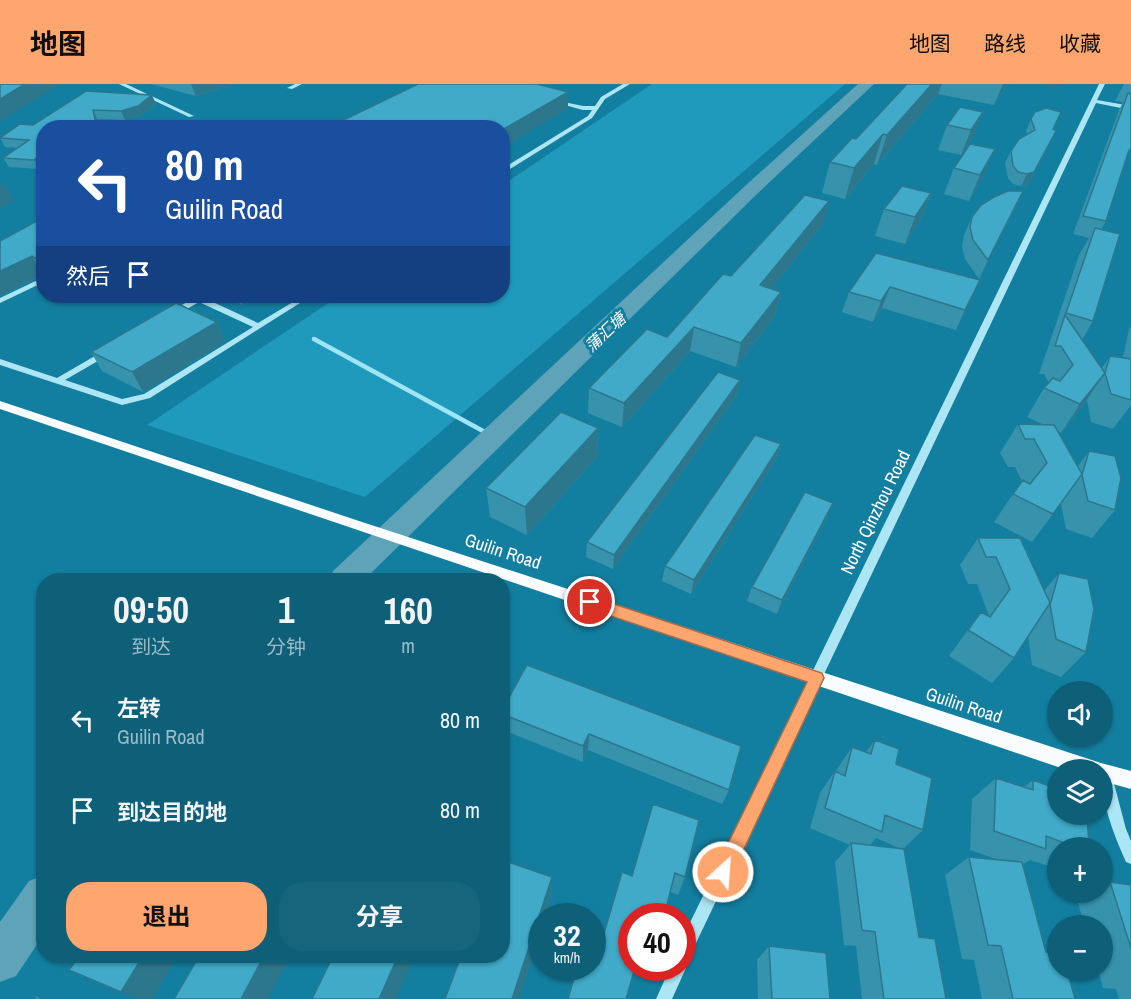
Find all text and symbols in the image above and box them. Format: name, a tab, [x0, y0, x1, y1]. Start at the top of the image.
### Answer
text: 地图	[30, 25, 86, 63]
text: 地图	[909, 29, 951, 58]
text: 路线	[984, 29, 1026, 58]
text: 收藏	[1059, 29, 1101, 58]
text: 80 m	[165, 137, 244, 193]
icon: left	[66, 144, 144, 222]
text: Guilin Road	[165, 191, 283, 227]
icon: arrive	[122, 258, 155, 291]
text: 然后	[66, 261, 110, 291]
water label: 蒲汇塘	[580, 306, 632, 356]
street label: North Qinzhou Road	[834, 446, 916, 578]
street label: Guilin Road	[462, 527, 544, 575]
pin	[564, 576, 615, 627]
icon: arrive	[573, 585, 606, 618]
text: 09:50	[113, 586, 189, 634]
text: 1	[278, 586, 294, 634]
text: 160	[383, 587, 433, 635]
text: m	[401, 632, 415, 659]
text: 到达	[131, 633, 171, 660]
text: 分钟	[266, 633, 306, 660]
street label: Guilin Road	[923, 681, 1005, 729]
map controls	[1047, 681, 1113, 981]
button: sound	[1047, 681, 1113, 747]
text: 左转	[117, 693, 161, 723]
icon: left	[66, 704, 99, 737]
text: 80 m	[440, 705, 480, 735]
text: Guilin Road	[117, 723, 205, 750]
button: layers	[1047, 759, 1113, 825]
icon: arrive	[66, 794, 99, 827]
text: 80 m	[440, 795, 480, 825]
text: 到达目的地	[117, 797, 227, 827]
button: +	[1047, 837, 1113, 903]
position arrow	[691, 840, 755, 904]
button: 退出	[66, 882, 267, 951]
button: 分享	[279, 882, 480, 951]
speed limit sign: 40	[618, 903, 696, 981]
text: 32	[553, 915, 581, 955]
button: −	[1047, 915, 1113, 981]
text: km/h	[554, 947, 580, 968]

